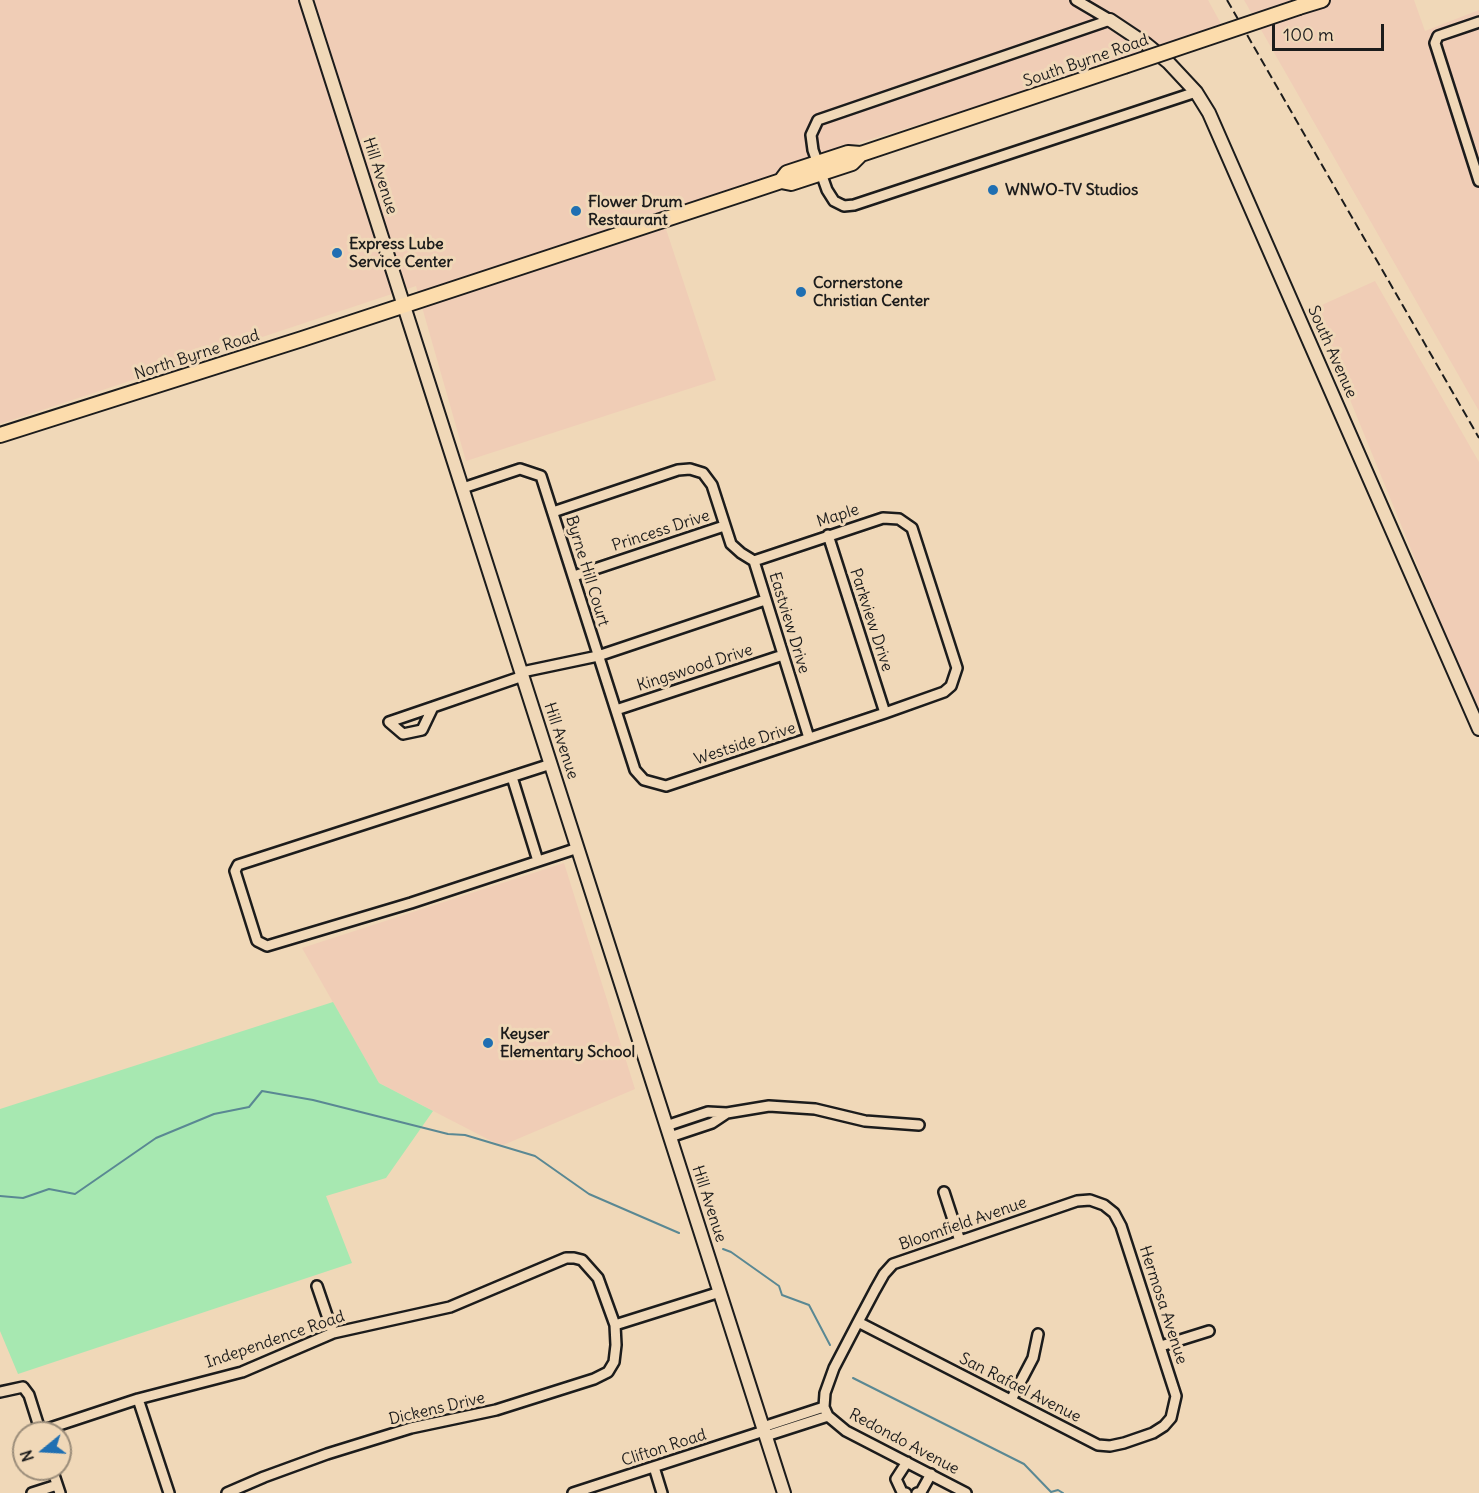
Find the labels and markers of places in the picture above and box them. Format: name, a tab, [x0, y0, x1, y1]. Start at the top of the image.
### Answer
place label: WNWO-TV Studios	[1005, 180, 1138, 200]
marker: WNWO-TV Studios	[986, 183, 1000, 197]
place label: Flower Drum Restaurant	[588, 192, 682, 230]
marker: Flower Drum Restaurant	[569, 204, 583, 218]
place label: Express Lube Service Center	[349, 234, 453, 272]
marker: Express Lube Service Center	[330, 246, 344, 260]
place label: Cornerstone Christian Center	[813, 273, 930, 311]
marker: Cornerstone Christian Center	[794, 285, 808, 299]
place label: Keyser Elementary School	[500, 1024, 635, 1062]
marker: Keyser Elementary School	[481, 1036, 495, 1050]

